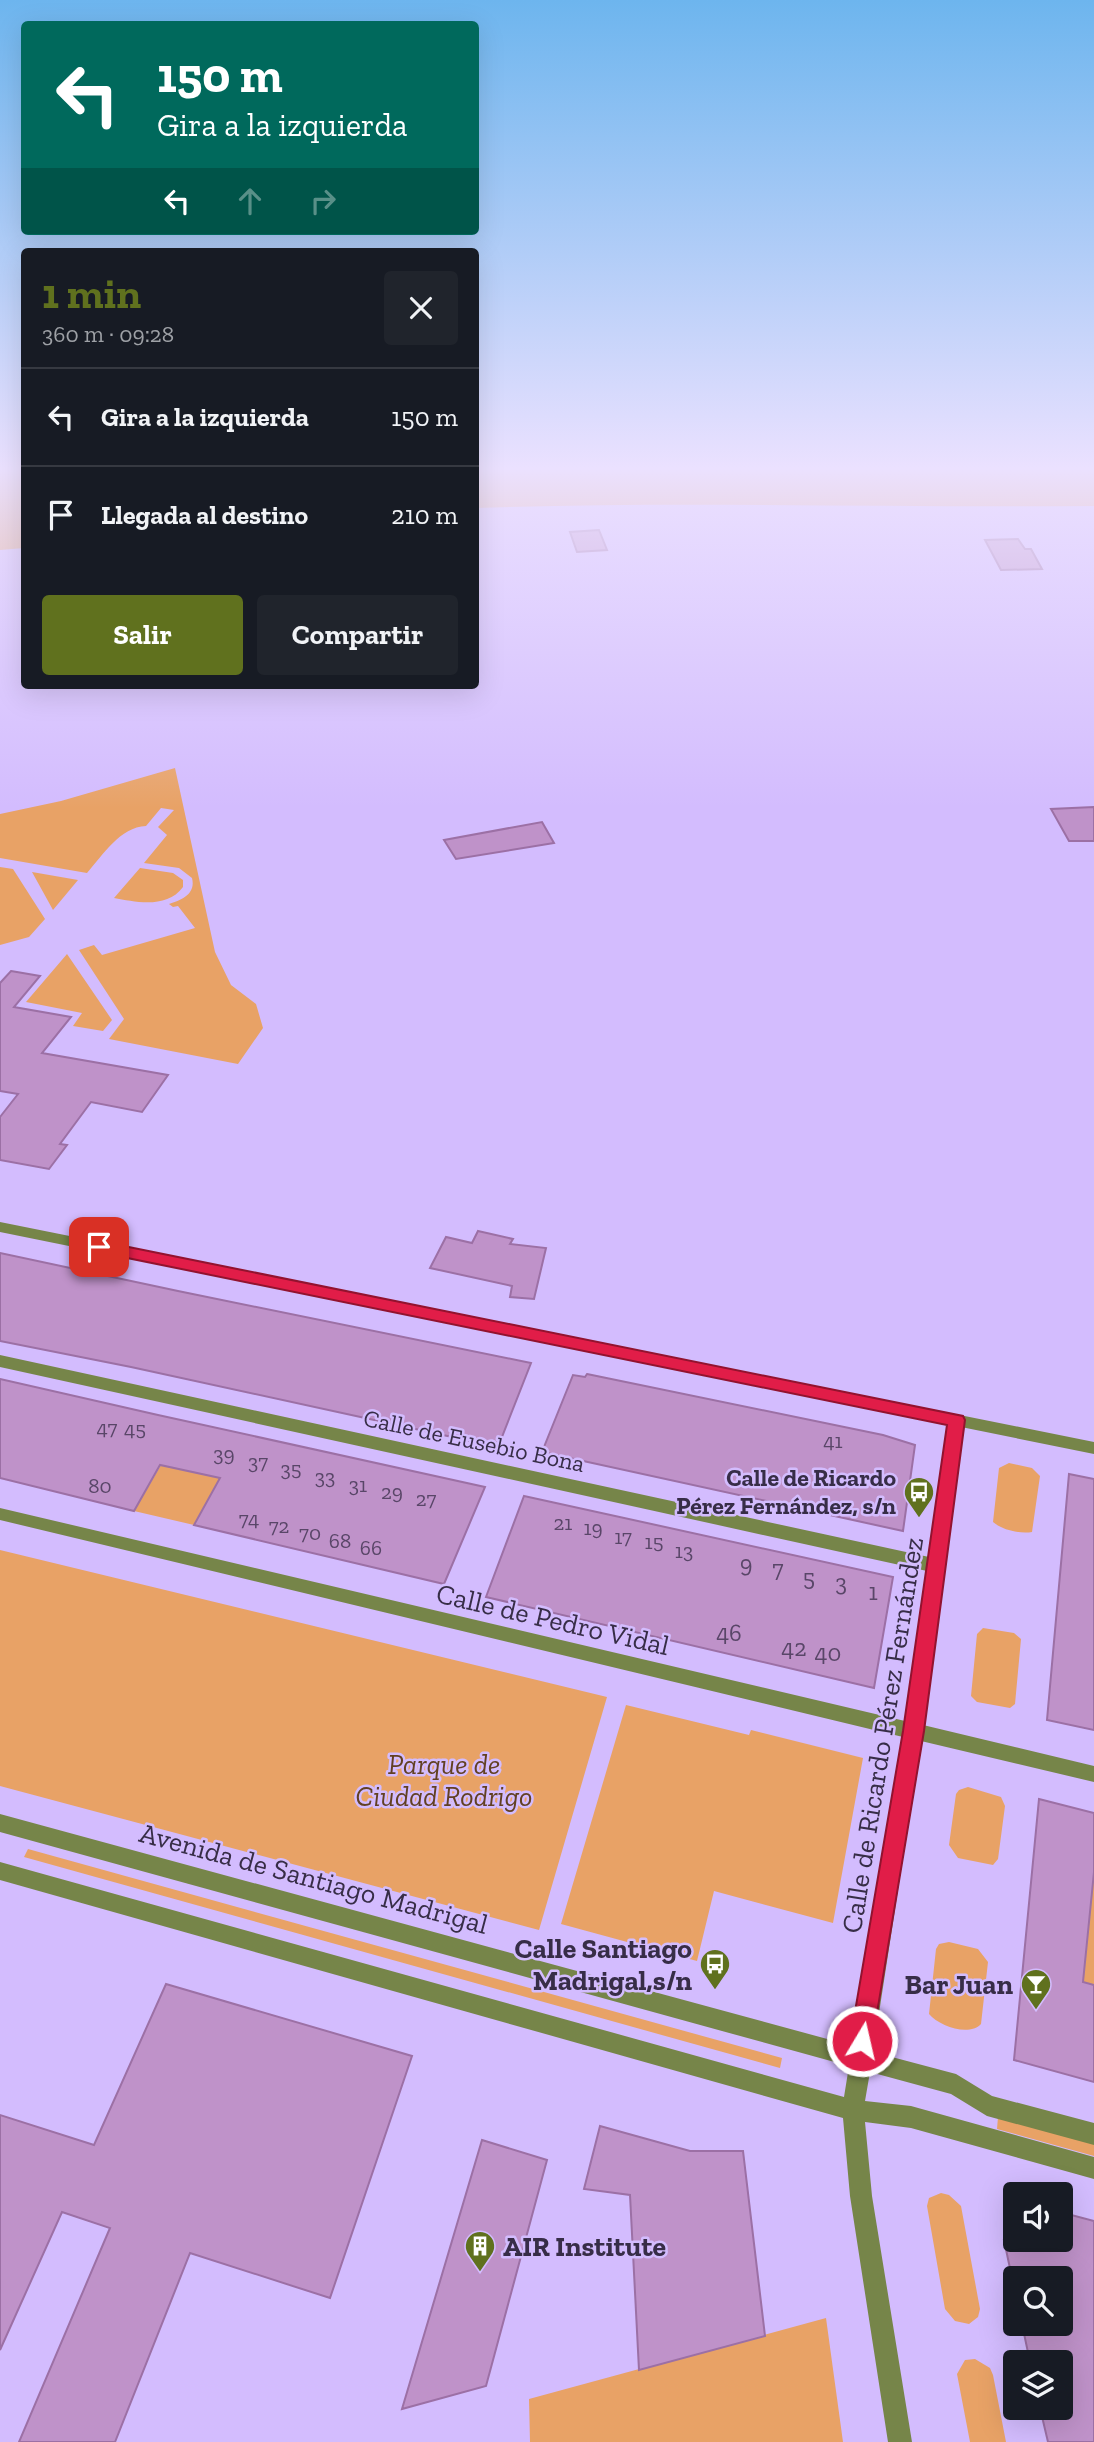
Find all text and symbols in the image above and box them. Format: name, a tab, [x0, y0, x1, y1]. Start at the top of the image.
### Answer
text: 150 m	[157, 46, 283, 105]
icon: left	[42, 49, 133, 140]
text: Gira a la izquierda	[157, 106, 408, 144]
icon: left	[158, 182, 196, 220]
icon: ahead	[231, 182, 269, 220]
icon: right	[304, 182, 342, 220]
text: 1 min	[42, 268, 141, 319]
button: close	[384, 271, 458, 345]
text: 360 m · 09:28	[42, 320, 174, 348]
icon: left	[42, 398, 80, 436]
text: Gira a la izquierda	[101, 401, 309, 433]
text: 150 m	[391, 401, 458, 433]
icon: arrive	[42, 496, 80, 534]
text: Llegada al destino	[101, 499, 308, 531]
text: 210 m	[391, 499, 458, 531]
button: Salir	[42, 595, 243, 675]
button: Compartir	[257, 595, 458, 675]
pin	[69, 1217, 129, 1277]
icon: arrive	[80, 1228, 118, 1266]
street label: Calle de Eusebio Bona	[361, 1403, 588, 1478]
house number: 47	[97, 1415, 118, 1440]
house number: 45	[124, 1416, 146, 1441]
house number: 41	[823, 1428, 843, 1453]
house number: 39	[213, 1441, 235, 1466]
house number: 37	[248, 1449, 268, 1474]
house number: 35	[280, 1456, 302, 1481]
place label: Calle de Ricardo Pérez Fernández, s/n	[676, 1463, 896, 1520]
house number: 33	[315, 1464, 335, 1489]
house number: 31	[349, 1472, 367, 1497]
house number: 80	[88, 1473, 112, 1498]
bus stop icon: Calle de Ricardo Pérez Fernández, s/n	[902, 1475, 936, 1519]
house number: 29	[381, 1479, 403, 1504]
house number: 27	[416, 1486, 436, 1511]
house number: 74	[239, 1506, 259, 1531]
house number: 21	[554, 1510, 572, 1535]
house number: 72	[269, 1513, 289, 1538]
house number: 19	[583, 1515, 603, 1540]
house number: 70	[299, 1520, 321, 1545]
house number: 17	[614, 1524, 632, 1549]
house number: 68	[329, 1528, 351, 1553]
house number: 15	[645, 1529, 663, 1554]
house number: 66	[360, 1535, 382, 1560]
street label: Calle de Ricardo Pérez Fernández	[835, 1535, 930, 1935]
house number: 13	[675, 1538, 693, 1563]
house number: 9	[740, 1549, 752, 1578]
house number: 7	[772, 1554, 784, 1583]
house number: 5	[803, 1563, 815, 1592]
house number: 3	[835, 1568, 847, 1597]
street label: Calle de Pedro Vidal	[433, 1577, 673, 1662]
house number: 1	[868, 1577, 878, 1606]
house number: 46	[716, 1618, 742, 1647]
house number: 42	[781, 1633, 807, 1662]
house number: 40	[815, 1638, 841, 1667]
park label: Parque de Ciudad Rodrigo	[356, 1748, 532, 1813]
street label: Avenida de Santiago Madrigal	[136, 1816, 492, 1941]
place label: Calle Santiago Madrigal,s/n	[514, 1932, 692, 1997]
bus stop icon: Calle Santiago Madrigal,s/n	[698, 1947, 732, 1991]
bar icon: Bar Juan	[1019, 1967, 1053, 2011]
place label: Bar Juan	[905, 1968, 1013, 2001]
position arrow	[825, 2004, 899, 2078]
map controls	[1003, 2182, 1073, 2420]
button: sound	[1003, 2182, 1073, 2252]
building icon: AIR Institute	[463, 2229, 497, 2273]
place label: AIR Institute	[503, 2230, 666, 2263]
button: search	[1003, 2266, 1073, 2336]
button: layers	[1003, 2350, 1073, 2420]

